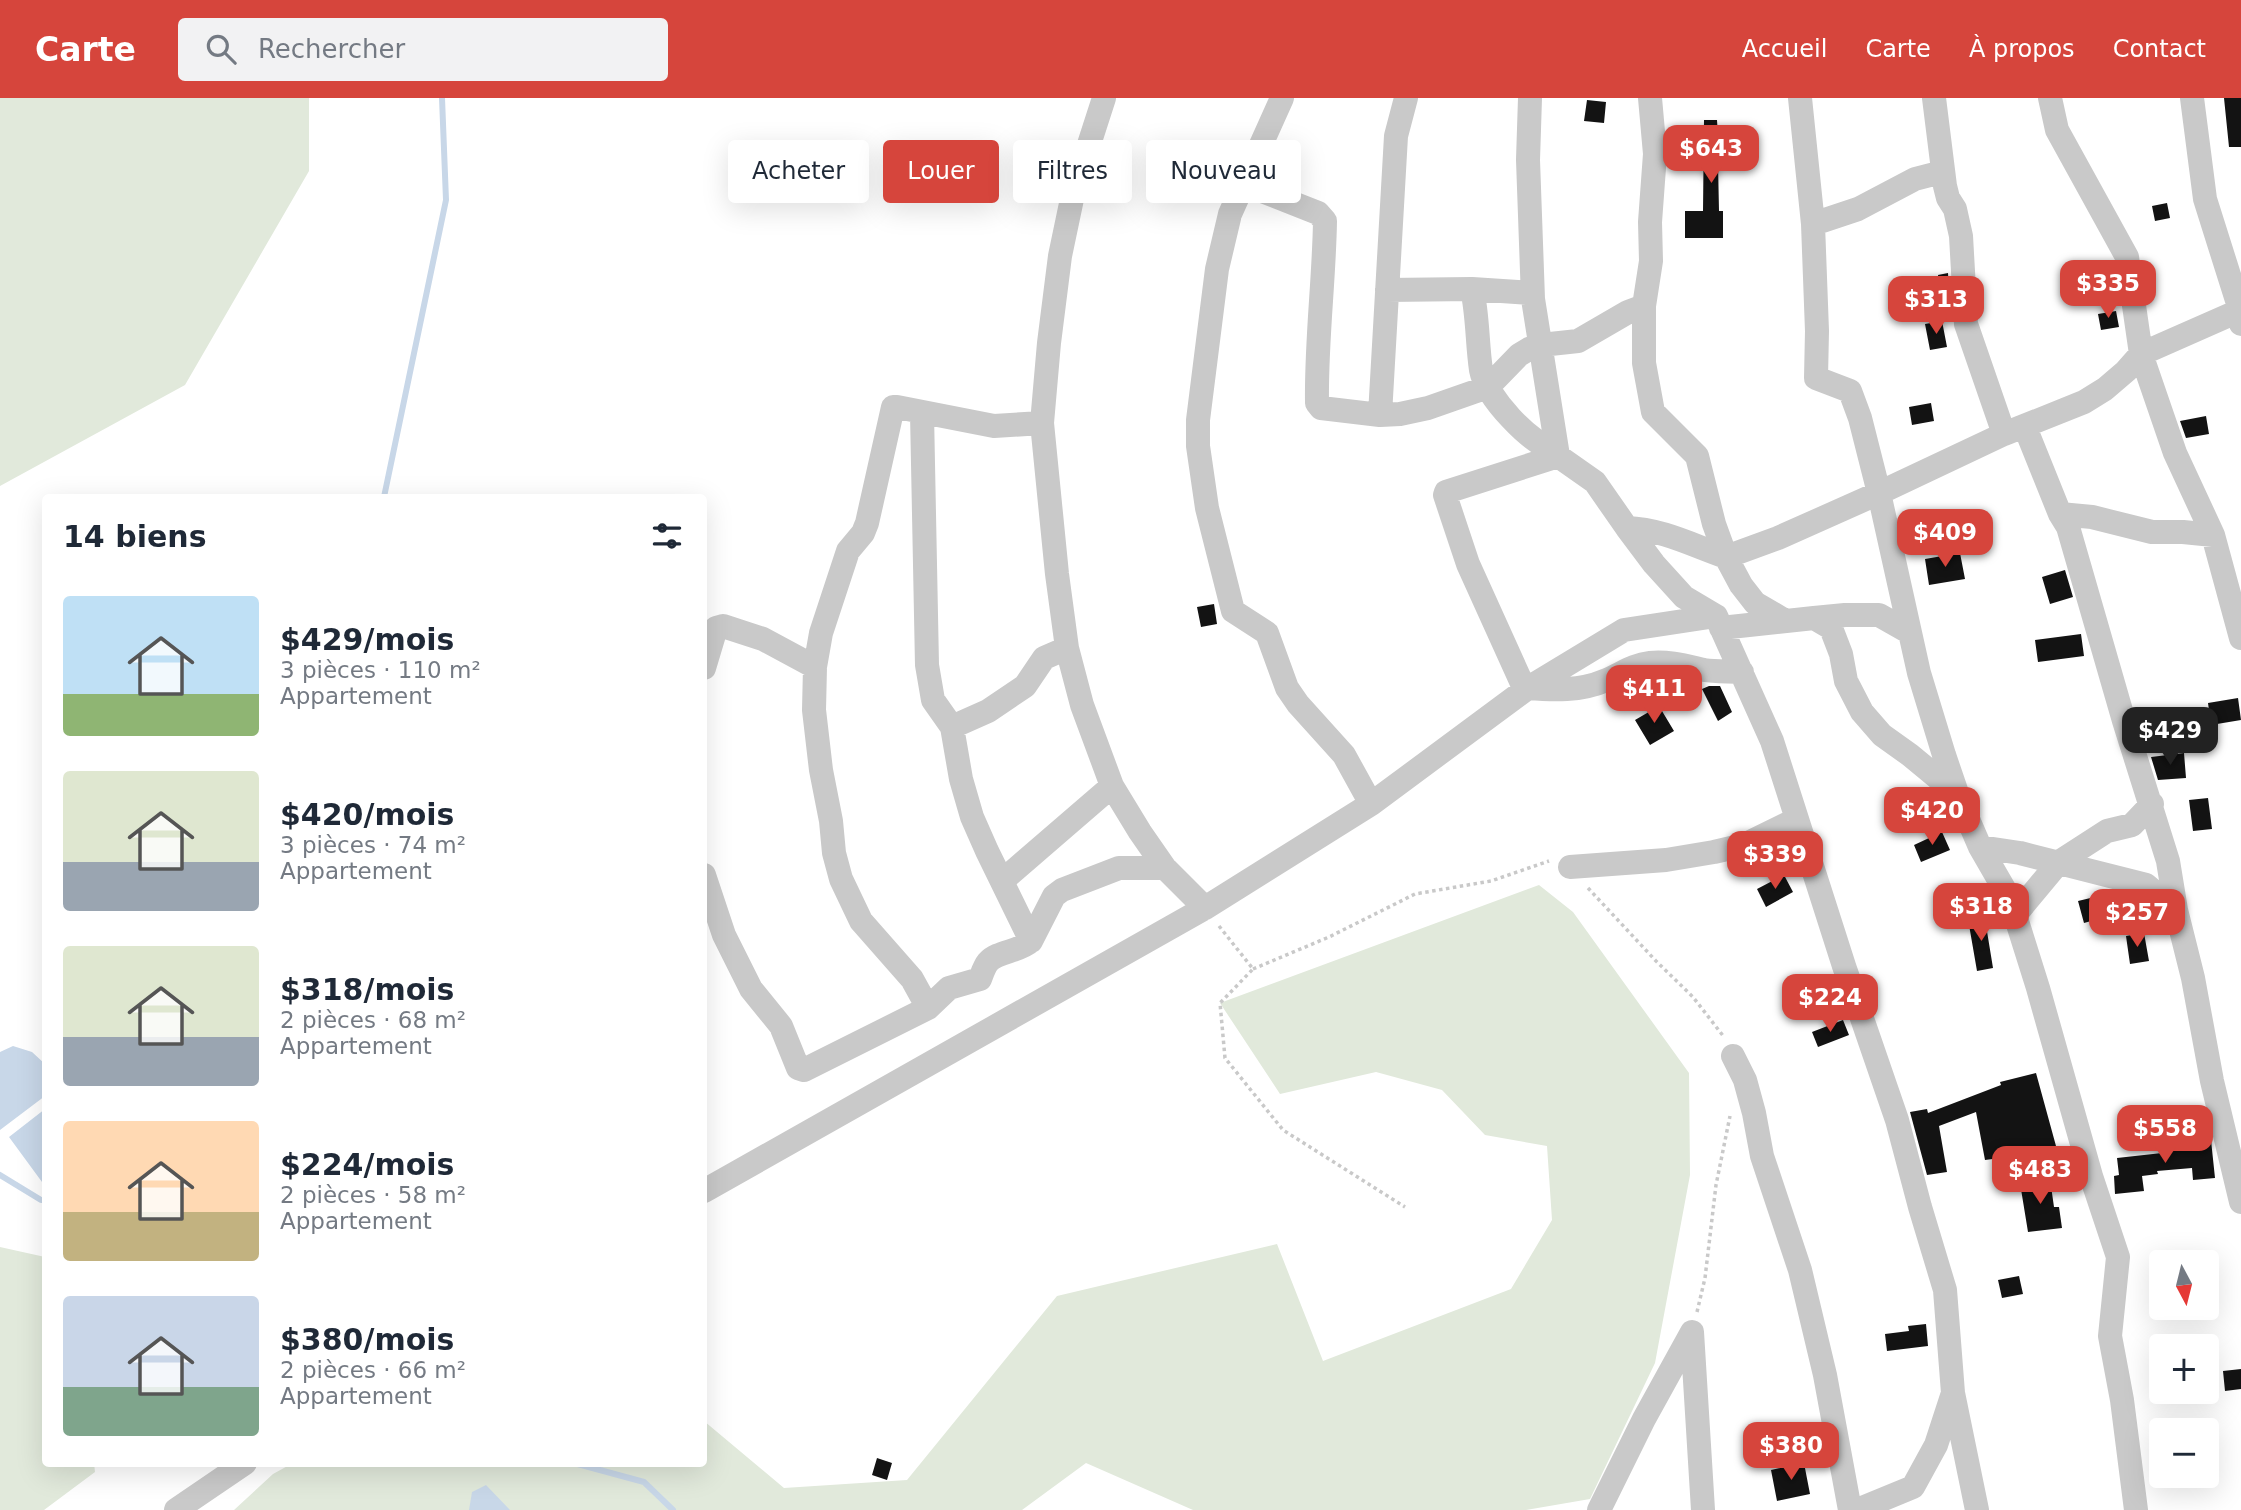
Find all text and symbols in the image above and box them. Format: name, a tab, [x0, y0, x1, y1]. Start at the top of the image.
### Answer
search box	[178, 18, 668, 81]
text: Carte	[35, 30, 136, 69]
icon: search	[202, 30, 240, 68]
text: Rechercher	[258, 34, 405, 64]
text: Accueil	[1742, 35, 1827, 63]
text: Carte	[1865, 35, 1931, 63]
text: À propos	[1969, 35, 2075, 63]
text: Contact	[2113, 35, 2206, 63]
pin: $643	[1670, 126, 1752, 185]
text: $643	[1679, 135, 1743, 161]
chip: Acheter	[728, 140, 869, 203]
chip: Louer	[883, 140, 999, 203]
chip: Filtres	[1013, 140, 1132, 203]
chip: Nouveau	[1146, 140, 1301, 203]
pin: $335	[2067, 260, 2149, 320]
text: $335	[2076, 270, 2140, 296]
pin: $313	[1895, 276, 1977, 336]
text: $313	[1904, 286, 1968, 312]
pin: $409	[1904, 510, 1986, 569]
icon: filters	[648, 517, 686, 555]
text: 14 biens	[63, 519, 207, 554]
text: $409	[1913, 519, 1977, 545]
text: $429/mois	[280, 622, 454, 657]
icon: home	[119, 624, 203, 708]
text: 3 pièces · 110 m²	[280, 657, 481, 683]
pin: $411	[1613, 666, 1695, 725]
text: $411	[1622, 675, 1686, 701]
text: Appartement	[280, 683, 432, 709]
pin: $429	[2129, 708, 2211, 767]
text: $429	[2138, 717, 2202, 743]
pin: $420	[1891, 788, 1973, 847]
text: $420/mois	[280, 797, 454, 832]
text: $420	[1900, 797, 1964, 823]
icon: home	[119, 799, 203, 883]
text: 3 pièces · 74 m²	[280, 832, 466, 858]
pin: $339	[1734, 832, 1816, 891]
text: $339	[1743, 841, 1807, 867]
text: Appartement	[280, 858, 432, 884]
pin: $318	[1940, 884, 2022, 943]
pin: $257	[2096, 890, 2178, 949]
text: $318	[1949, 893, 2013, 919]
text: $257	[2105, 899, 2169, 925]
text: $318/mois	[280, 972, 454, 1007]
icon: home	[119, 974, 203, 1058]
pin: $224	[1789, 974, 1871, 1034]
text: $224	[1798, 984, 1862, 1010]
text: 2 pièces · 68 m²	[280, 1007, 466, 1033]
text: Appartement	[280, 1033, 432, 1059]
pin: $558	[2124, 1105, 2206, 1165]
text: $558	[2133, 1115, 2197, 1141]
pin: $483	[1999, 1146, 2081, 1206]
text: $224/mois	[280, 1147, 454, 1182]
icon: home	[119, 1149, 203, 1233]
text: $483	[2008, 1156, 2072, 1182]
text: 2 pièces · 58 m²	[280, 1182, 466, 1208]
text: Appartement	[280, 1208, 432, 1234]
north arrow	[2149, 1250, 2219, 1320]
map controls	[2149, 1250, 2219, 1488]
text: $380/mois	[280, 1322, 454, 1357]
icon: home	[119, 1324, 203, 1408]
button: +	[2149, 1334, 2219, 1404]
text: 2 pièces · 66 m²	[280, 1357, 466, 1383]
text: Appartement	[280, 1383, 432, 1409]
button: −	[2149, 1418, 2219, 1488]
pin: $380	[1750, 1422, 1832, 1482]
text: $380	[1759, 1432, 1823, 1458]

